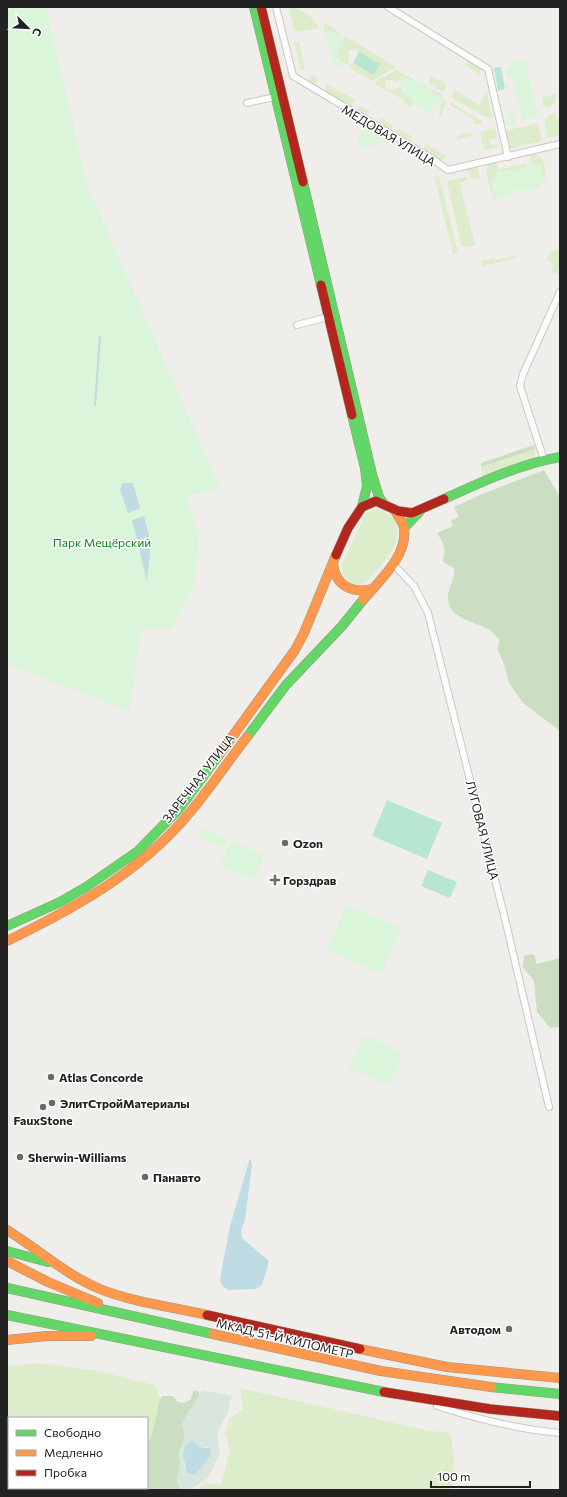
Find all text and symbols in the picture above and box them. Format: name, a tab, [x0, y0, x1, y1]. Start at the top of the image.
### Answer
north arrow	[8, 8, 48, 48]
text: С	[30, 26, 45, 39]
street label: МЕДОВАЯ УЛИЦА	[340, 102, 438, 168]
park label: Парк Мещёрский	[53, 535, 151, 549]
street label: ЗАРЕЧНАЯ УЛИЦА	[159, 731, 237, 825]
street label: ЛУГОВАЯ УЛИЦА	[464, 779, 502, 881]
place label: Ozon	[293, 836, 323, 850]
marker: Ozon	[280, 838, 290, 848]
place label: Горздрав	[283, 873, 337, 887]
marker: Горздрав	[270, 875, 280, 885]
place label: Atlas Concorde	[59, 1070, 143, 1084]
marker: Atlas Concorde	[46, 1072, 56, 1082]
place label: ЭлитСтройМатериалы	[60, 1096, 190, 1110]
marker: ЭлитСтройМатериалы	[47, 1098, 57, 1108]
marker: FauxStone	[38, 1102, 48, 1112]
place label: FauxStone	[13, 1113, 73, 1127]
place label: Sherwin-Williams	[28, 1150, 127, 1164]
marker: Sherwin-Williams	[15, 1152, 25, 1162]
place label: Панавто	[153, 1170, 201, 1184]
marker: Панавто	[140, 1172, 150, 1182]
street label: МКАД, 51-Й КИЛОМЕТР	[215, 1315, 355, 1361]
place label: Автодом	[450, 1322, 501, 1336]
marker: Автодом	[504, 1324, 514, 1334]
legend	[8, 1417, 148, 1489]
text: Свободно	[44, 1425, 101, 1439]
text: Медленно	[44, 1445, 103, 1459]
scale bar	[431, 1463, 530, 1489]
text: Пробка	[44, 1465, 87, 1479]
text: 100 m	[437, 1469, 471, 1483]

